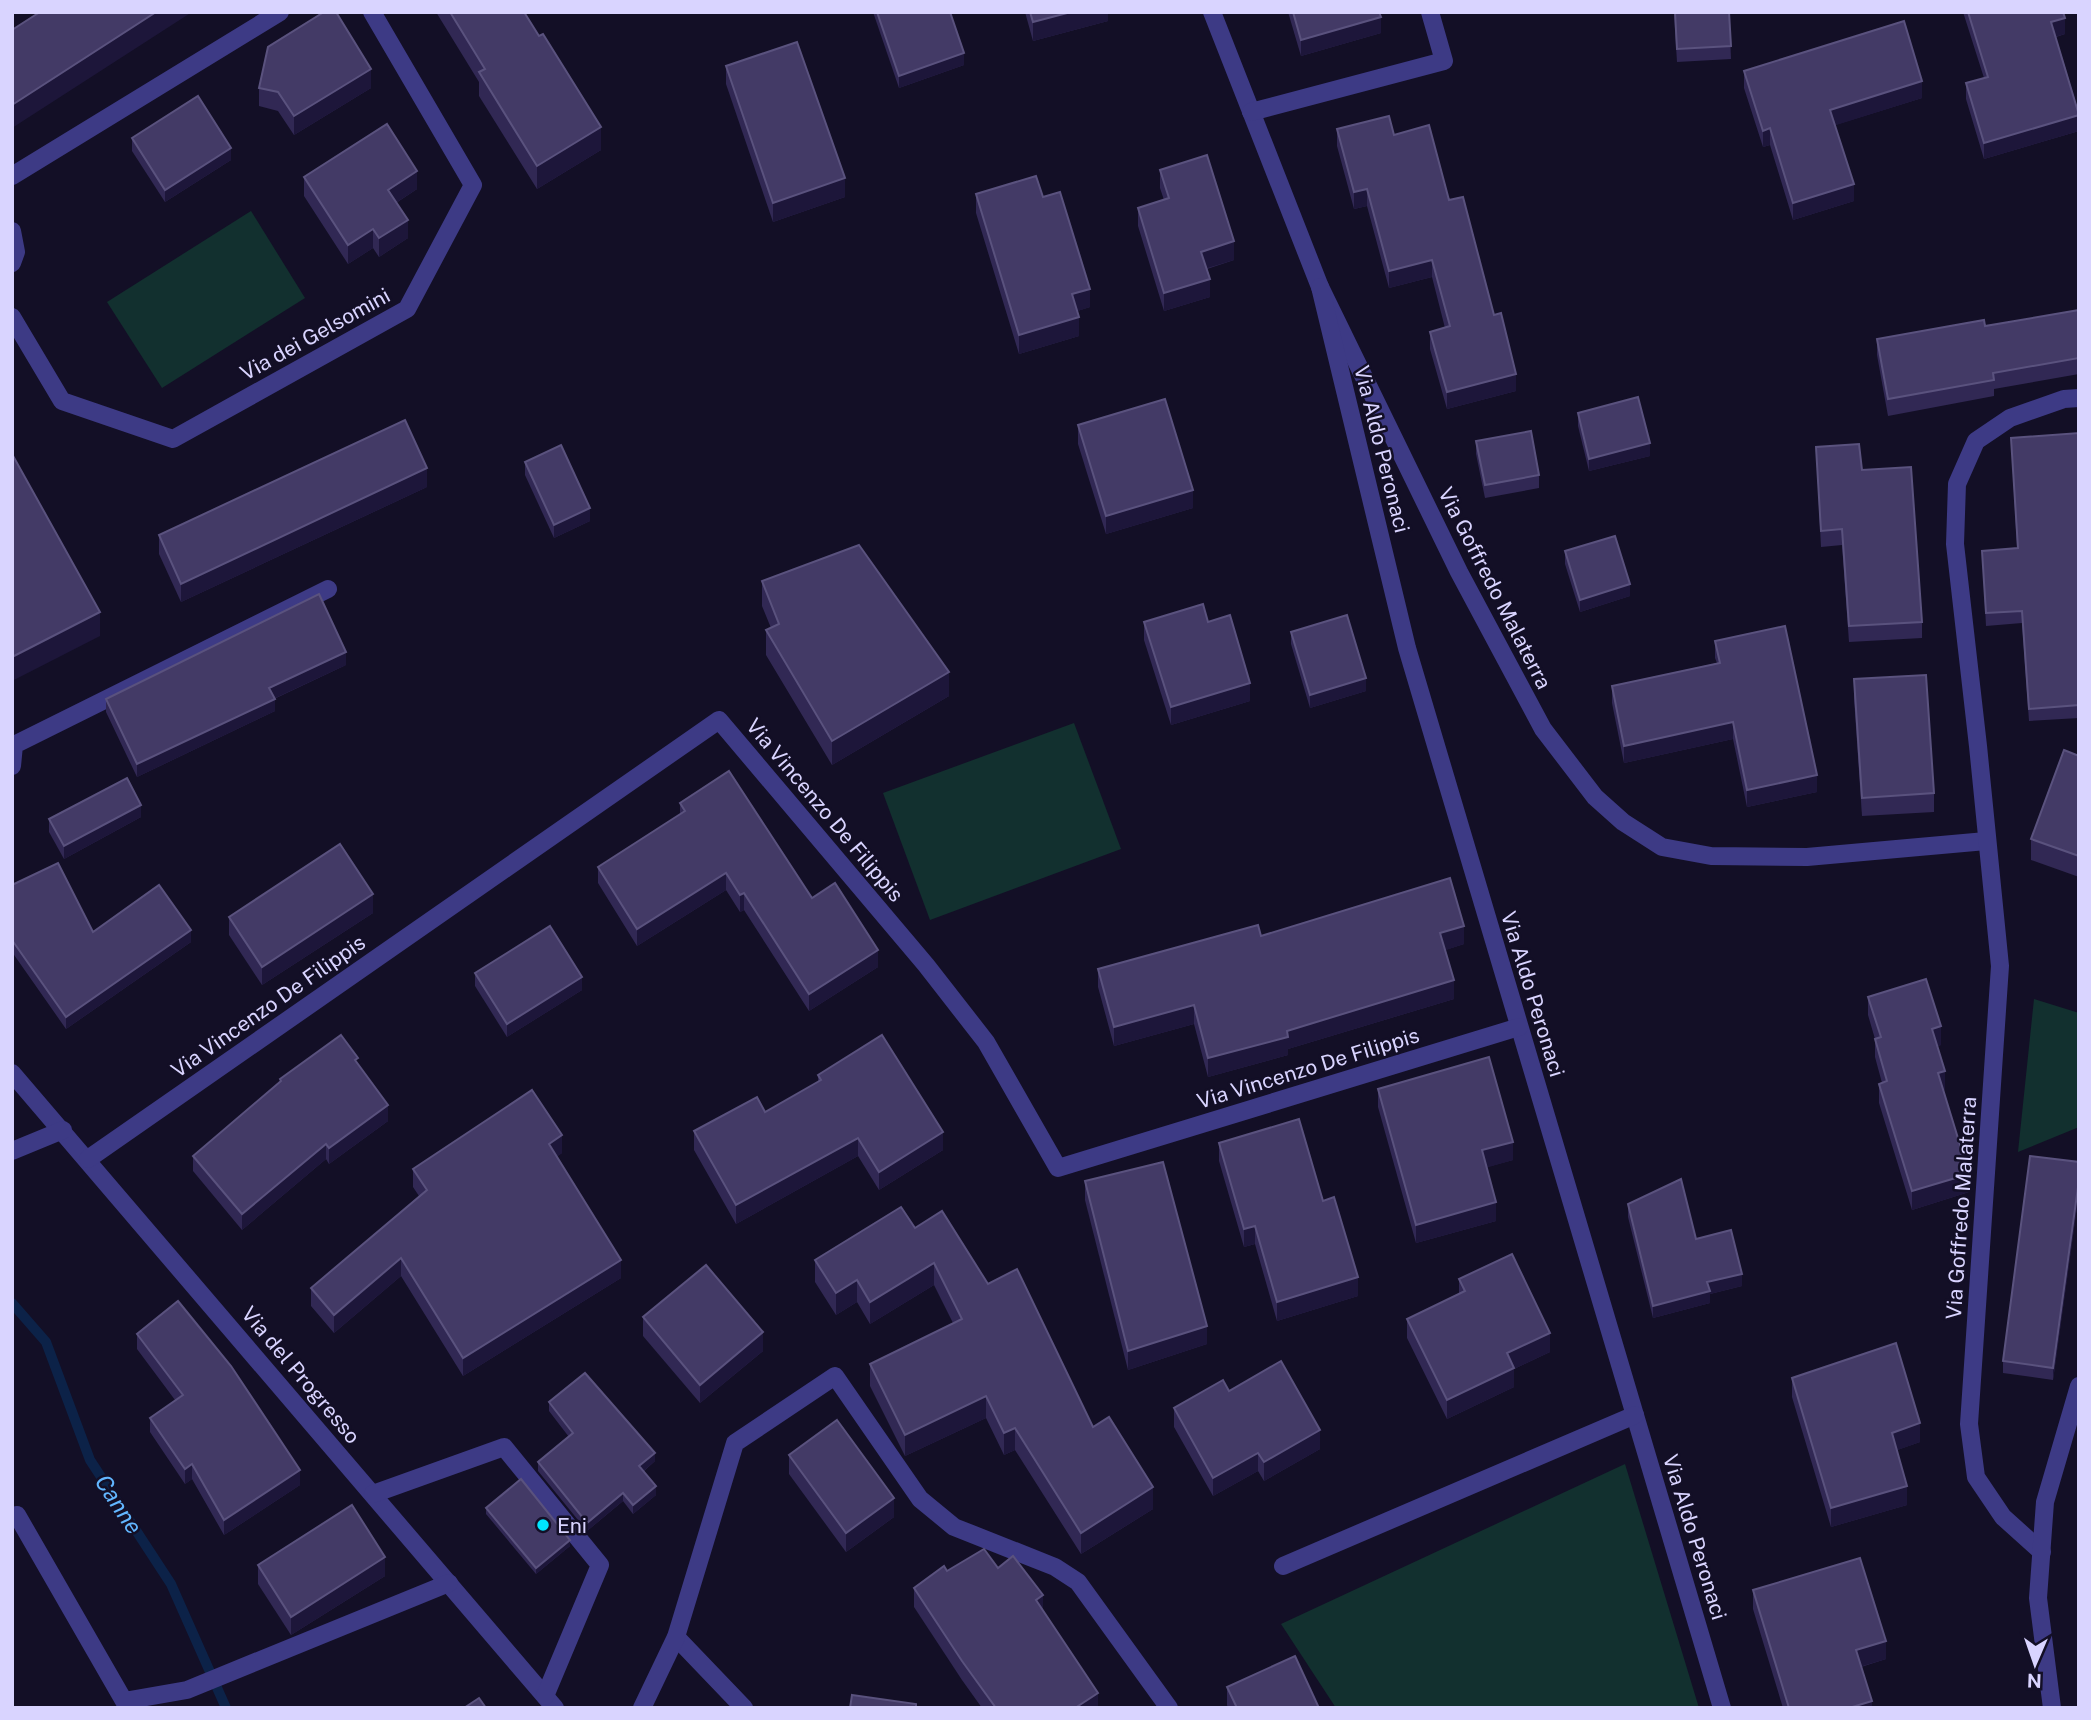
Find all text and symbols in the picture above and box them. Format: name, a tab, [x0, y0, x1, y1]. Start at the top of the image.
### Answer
street label: Via dei Gelsomini	[236, 283, 394, 385]
street label: Via Aldo Peronaci	[1349, 363, 1415, 535]
street label: Via Goffredo Malaterra	[1433, 483, 1557, 693]
street label: Via Vincenzo De Filippis	[741, 713, 909, 907]
street label: Via Aldo Peronaci	[1496, 908, 1570, 1080]
street label: Via Vincenzo De Filippis	[166, 930, 370, 1082]
street label: Via Vincenzo De Filippis	[1194, 1022, 1422, 1114]
street label: Via Goffredo Malaterra	[1941, 1096, 1981, 1320]
street label: Via del Progresso	[236, 1302, 366, 1448]
street label: Via Aldo Peronaci	[1658, 1451, 1732, 1623]
water label: Canne	[90, 1469, 148, 1539]
place label: Eni	[557, 1513, 587, 1538]
marker: Eni	[535, 1517, 551, 1533]
north arrow	[2000, 1629, 2070, 1699]
text: N	[2027, 1670, 2042, 1692]

